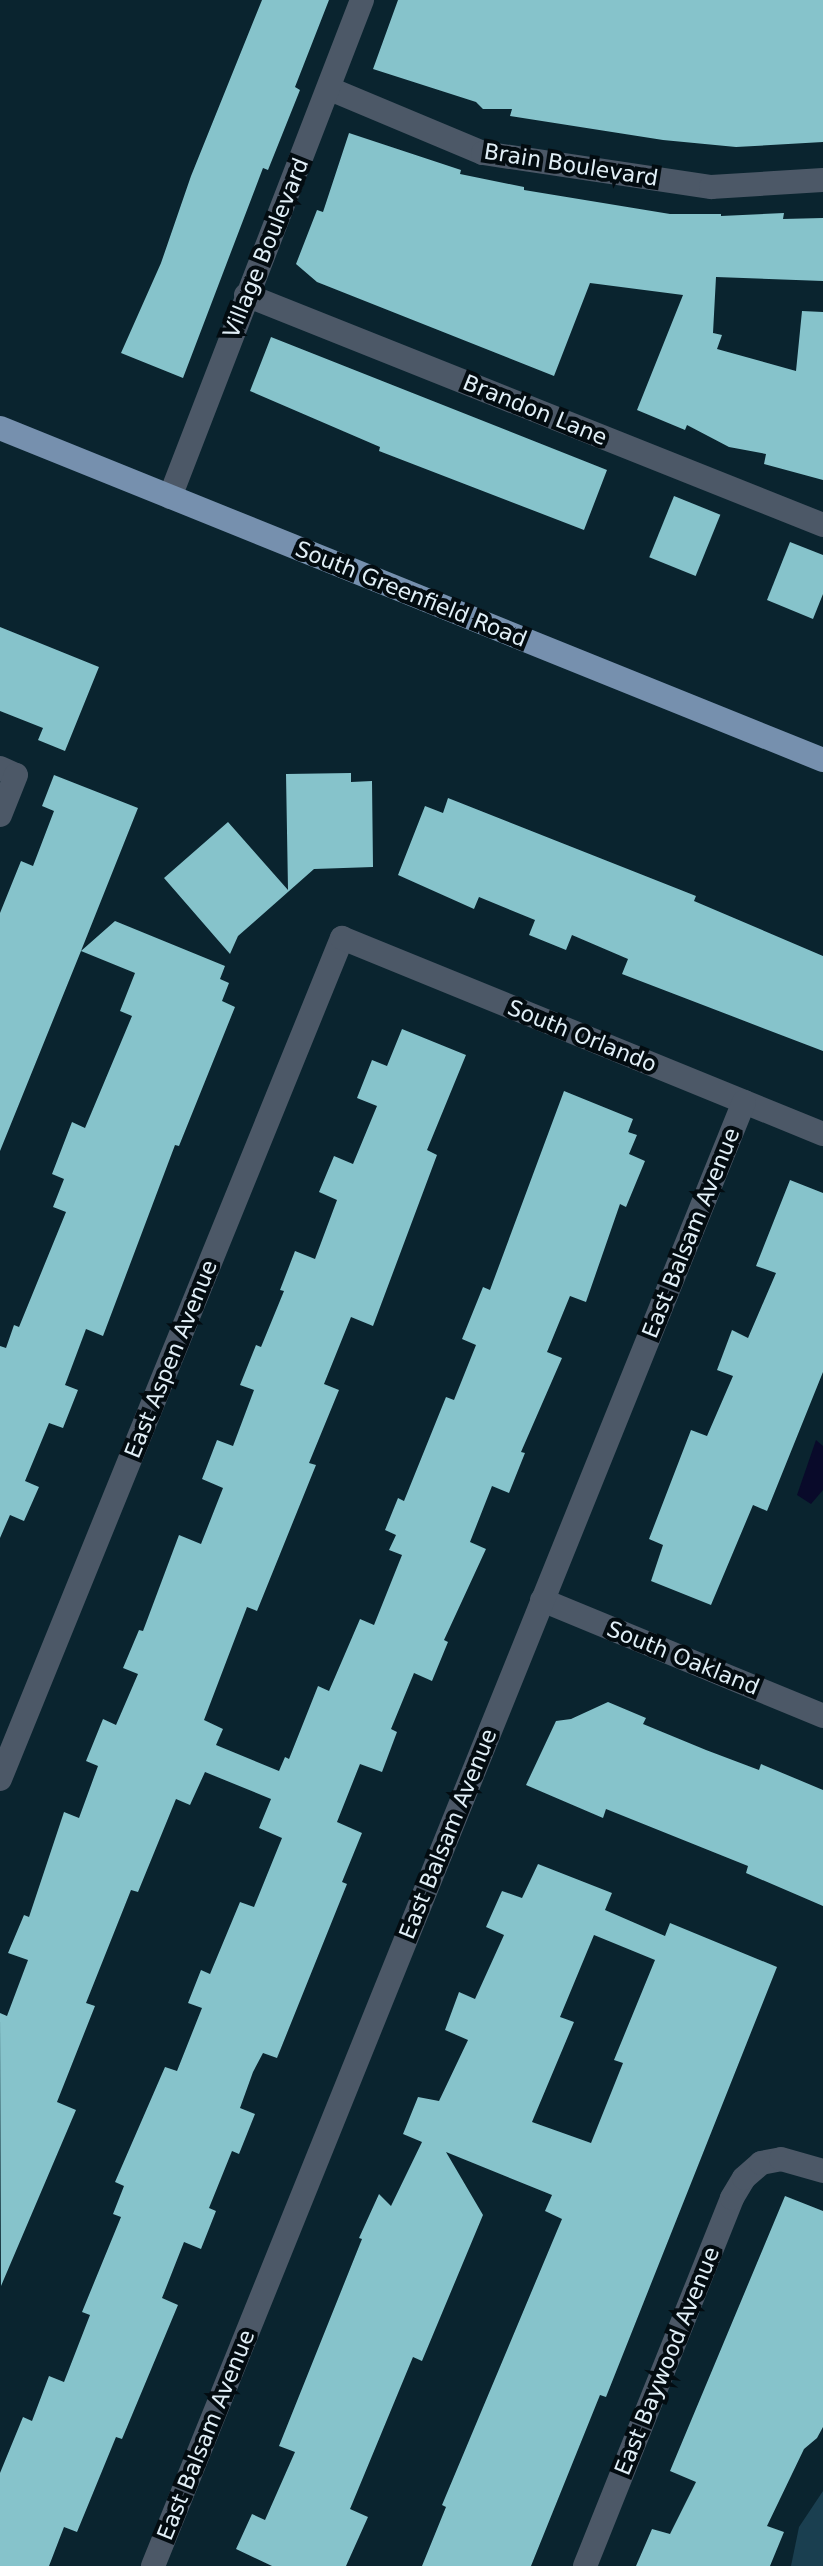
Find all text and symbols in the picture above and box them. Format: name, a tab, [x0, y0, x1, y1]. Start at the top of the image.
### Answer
street label: Brain Boulevard	[482, 138, 660, 192]
street label: Village Boulevard	[218, 154, 314, 342]
street label: Brandon Lane	[459, 369, 611, 451]
street label: South Greenfield Road	[291, 535, 531, 653]
street label: South Orlando	[504, 994, 660, 1078]
street label: East Balsam Avenue	[637, 1124, 745, 1342]
street label: East Aspen Avenue	[119, 1256, 223, 1462]
street label: South Oakland	[603, 1615, 763, 1701]
street label: East Balsam Avenue	[394, 1725, 502, 1943]
street label: East Baywood Avenue	[609, 2243, 725, 2479]
street label: East Balsam Avenue	[152, 2326, 260, 2544]

